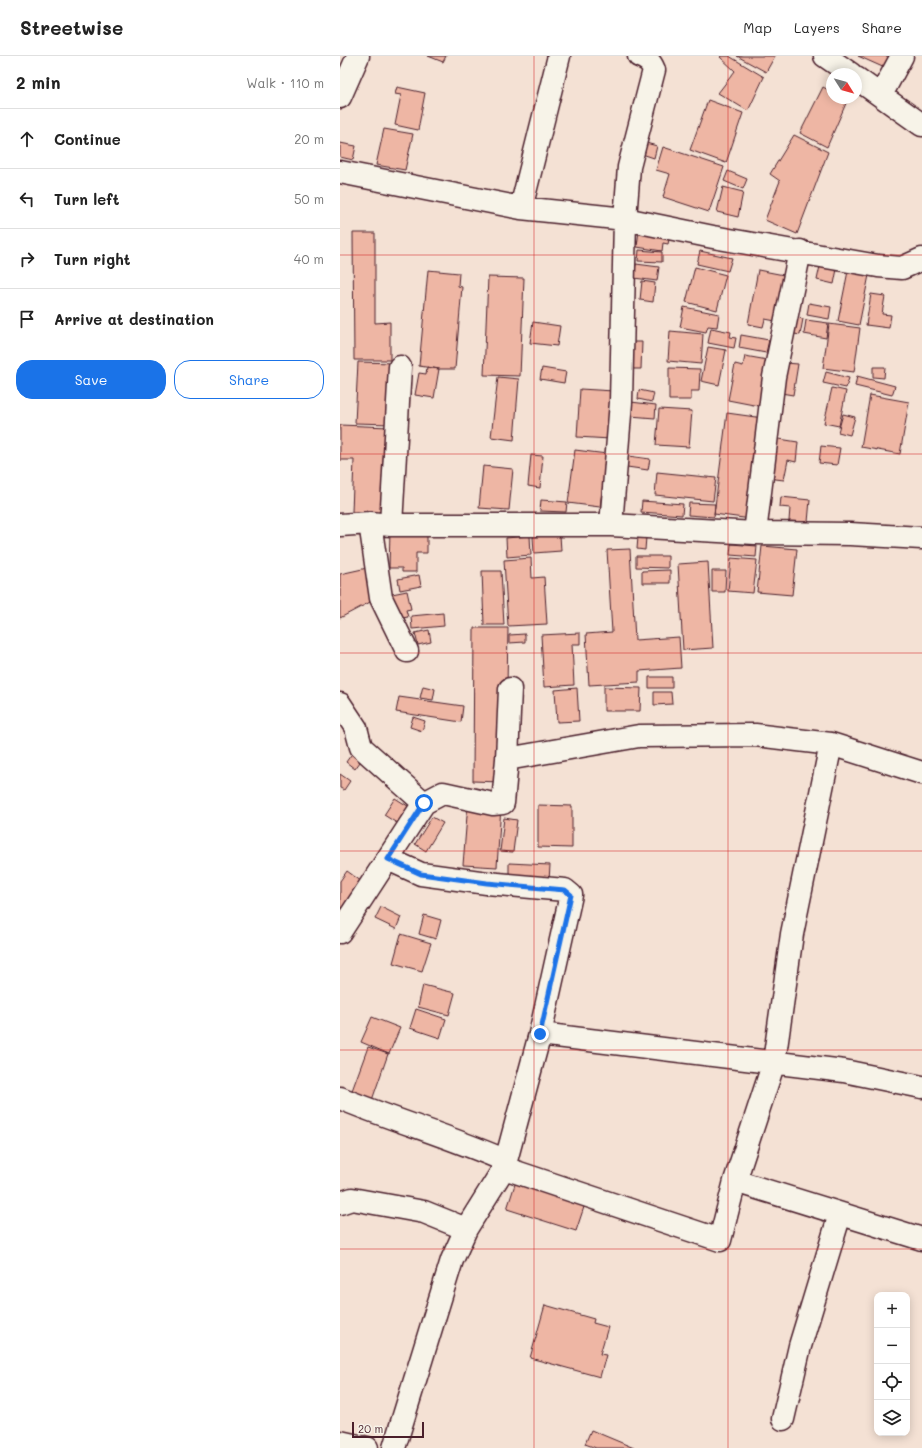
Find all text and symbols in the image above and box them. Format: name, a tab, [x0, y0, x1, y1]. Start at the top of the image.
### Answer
text: Streetwise	[20, 15, 123, 40]
text: Map	[743, 18, 772, 37]
text: Layers	[794, 18, 840, 37]
text: Share	[862, 18, 902, 37]
north arrow	[826, 68, 862, 104]
text: 2 min	[16, 71, 61, 93]
text: Walk · 110 m	[246, 74, 324, 91]
icon: ahead	[16, 128, 38, 150]
text: Continue	[54, 129, 121, 149]
text: 20 m	[294, 130, 324, 147]
icon: left	[16, 188, 38, 210]
text: Turn left	[54, 189, 119, 209]
text: 50 m	[294, 190, 324, 207]
icon: right	[16, 248, 38, 270]
text: Turn right	[54, 249, 131, 269]
text: 40 m	[294, 250, 324, 267]
icon: arrive	[16, 308, 38, 330]
text: Arrive at destination	[54, 309, 214, 329]
button: Save	[16, 360, 166, 399]
button: Share	[174, 360, 324, 399]
route start	[415, 794, 433, 812]
route end	[531, 1025, 549, 1043]
map controls	[874, 1292, 910, 1436]
button: +	[874, 1292, 910, 1328]
button: −	[874, 1328, 910, 1364]
button: locate	[874, 1364, 910, 1400]
button: layers	[874, 1400, 910, 1436]
scale bar	[352, 1420, 424, 1439]
text: 20 m	[358, 1421, 383, 1436]

